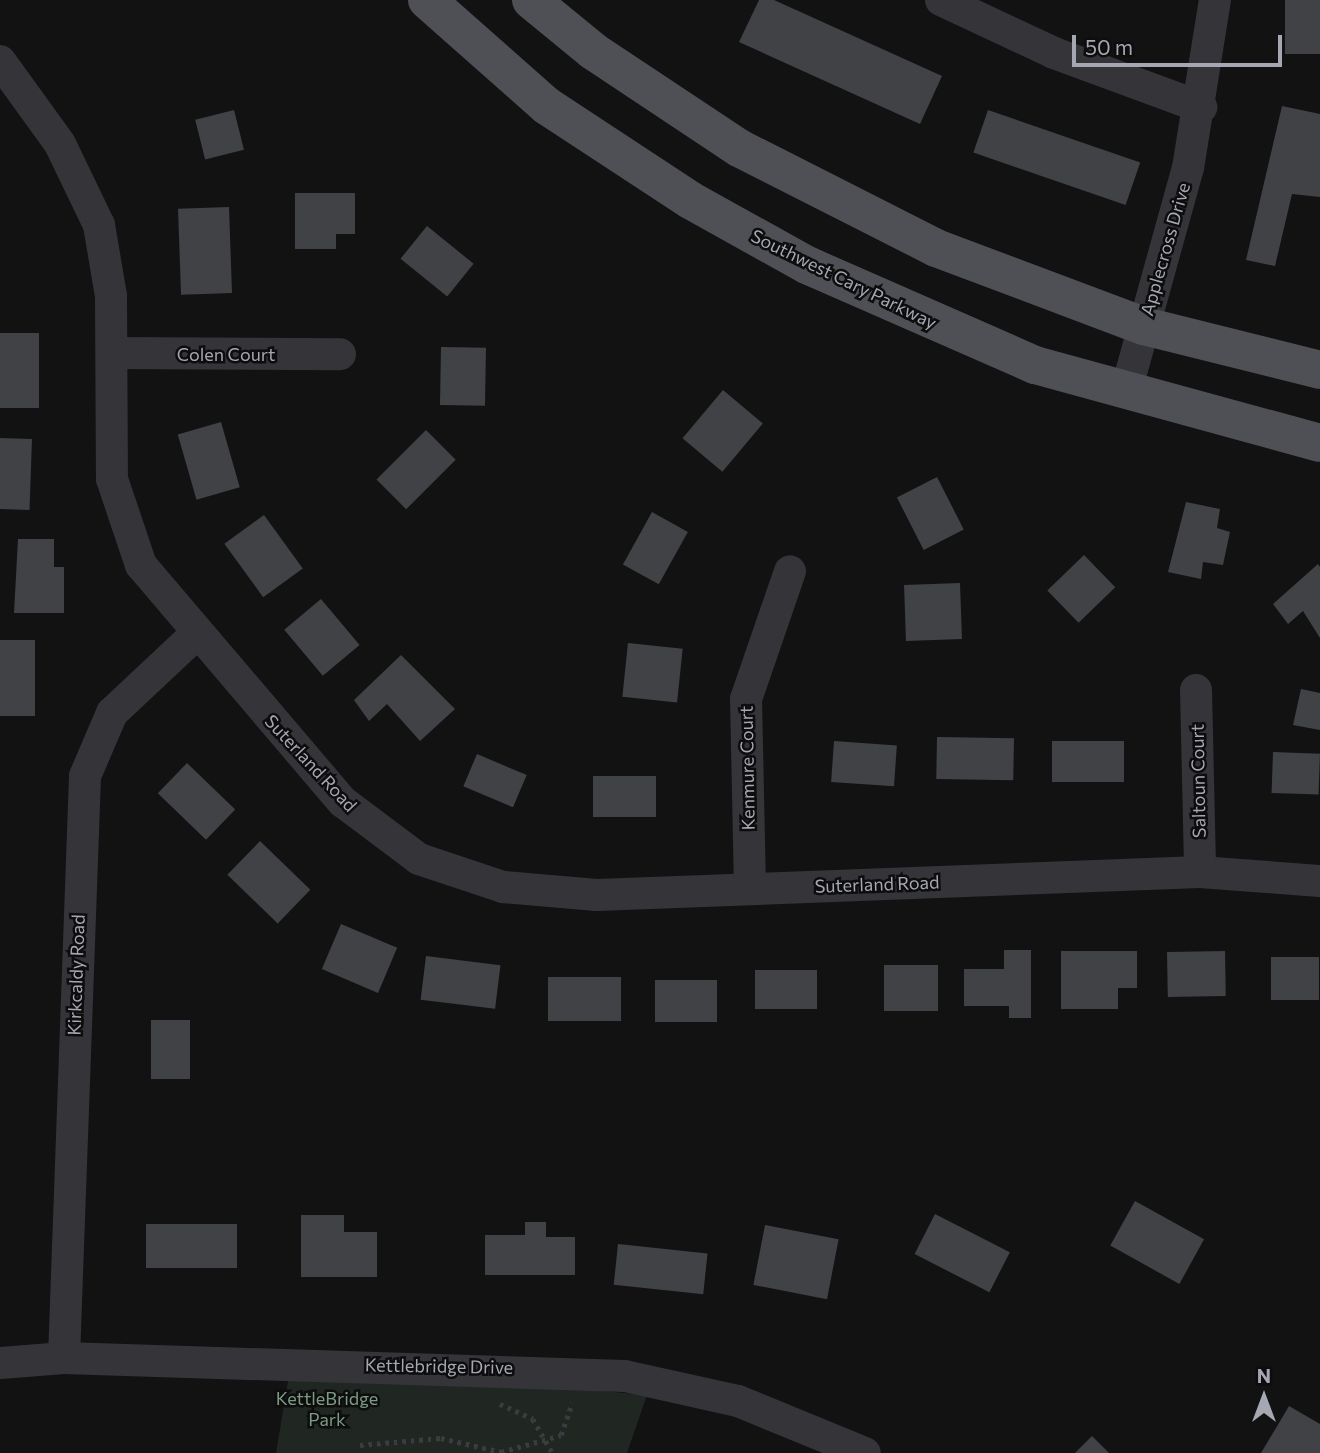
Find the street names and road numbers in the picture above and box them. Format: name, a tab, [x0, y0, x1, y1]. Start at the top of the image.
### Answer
street label: Applecross Drive	[1136, 180, 1194, 318]
street label: Southwest Cary Parkway	[748, 225, 940, 333]
street label: Colen Court	[177, 343, 275, 365]
street label: Kenmure Court	[735, 706, 759, 830]
street label: Suterland Road	[261, 710, 361, 816]
street label: Saltoun Court	[1186, 724, 1210, 838]
street label: Suterland Road	[814, 871, 940, 897]
street label: Kirkcaldy Road	[63, 914, 89, 1036]
street label: Kettlebridge Drive	[365, 1354, 513, 1378]

